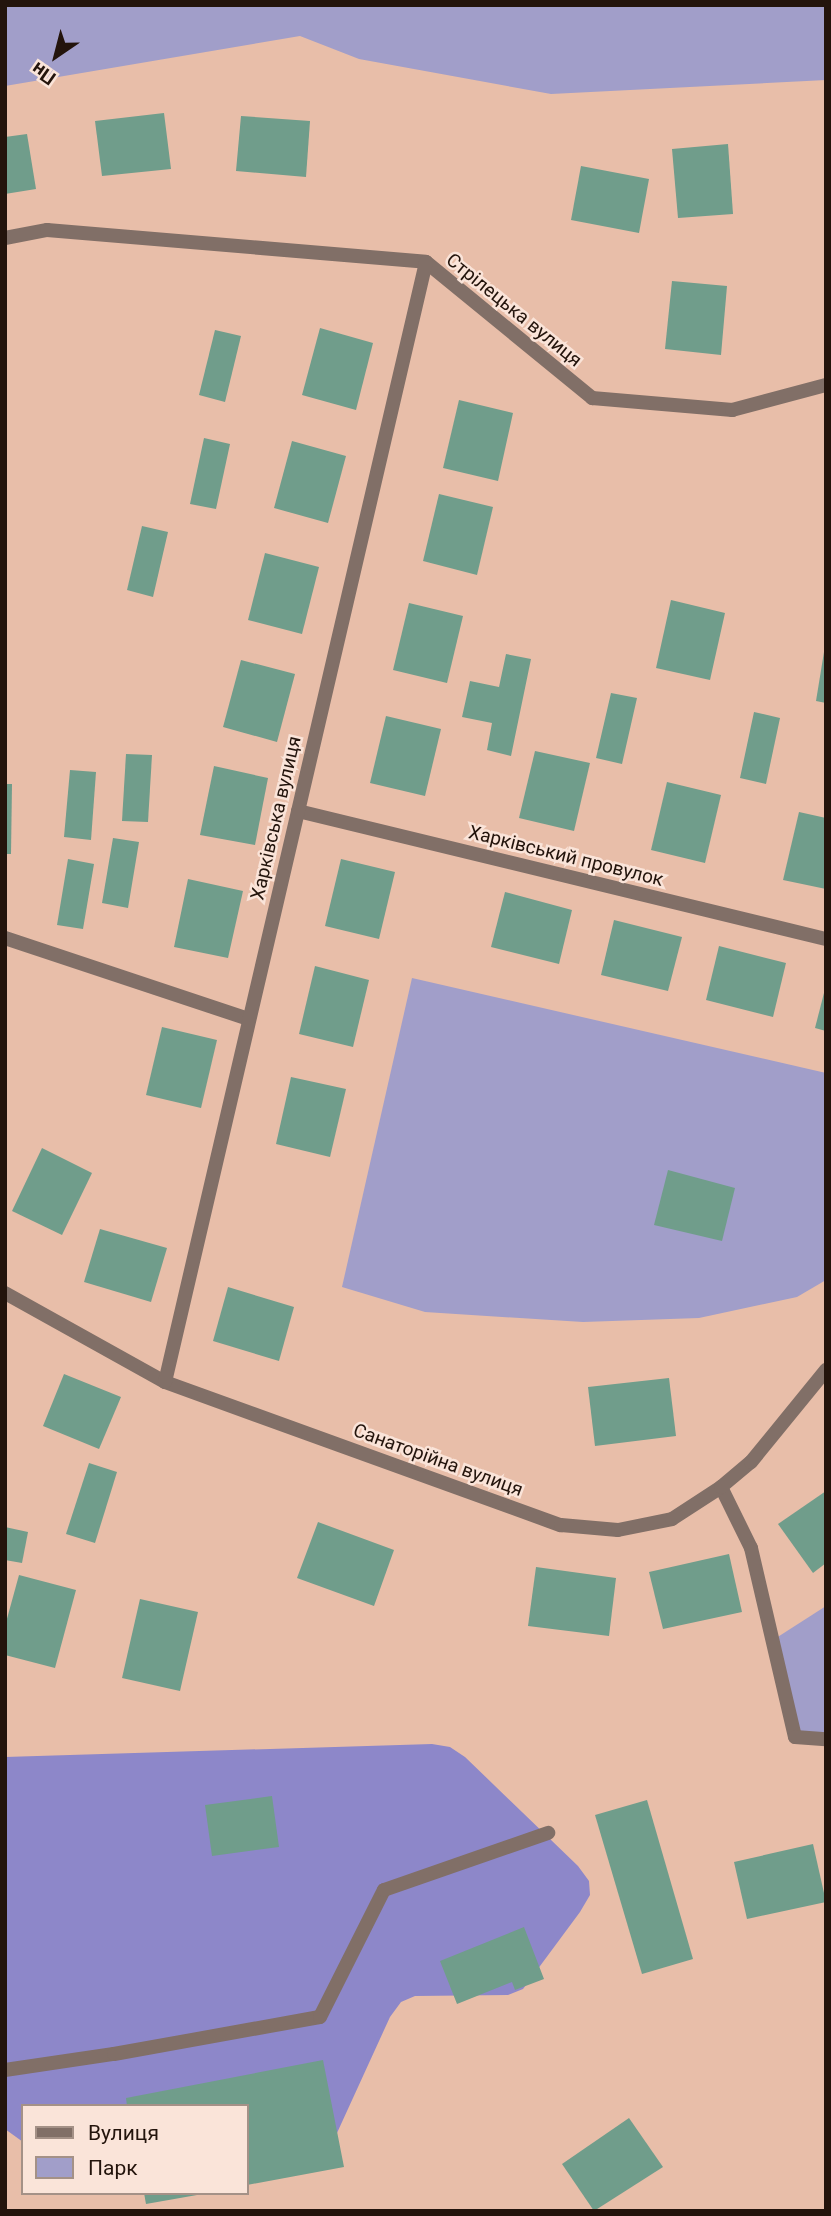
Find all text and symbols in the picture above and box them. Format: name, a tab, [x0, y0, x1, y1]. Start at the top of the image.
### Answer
north arrow	[21, 21, 91, 91]
text: Пн	[27, 57, 60, 90]
street label: Стрілецька вулиця	[442, 248, 586, 372]
street label: Харківська вулиця	[246, 734, 306, 902]
street label: Харківський провулок	[466, 821, 666, 891]
street label: Санаторійна вулиця	[350, 1419, 526, 1501]
legend	[21, 2104, 248, 2195]
text: Вулиця	[88, 2121, 159, 2145]
text: Парк	[88, 2156, 138, 2180]

